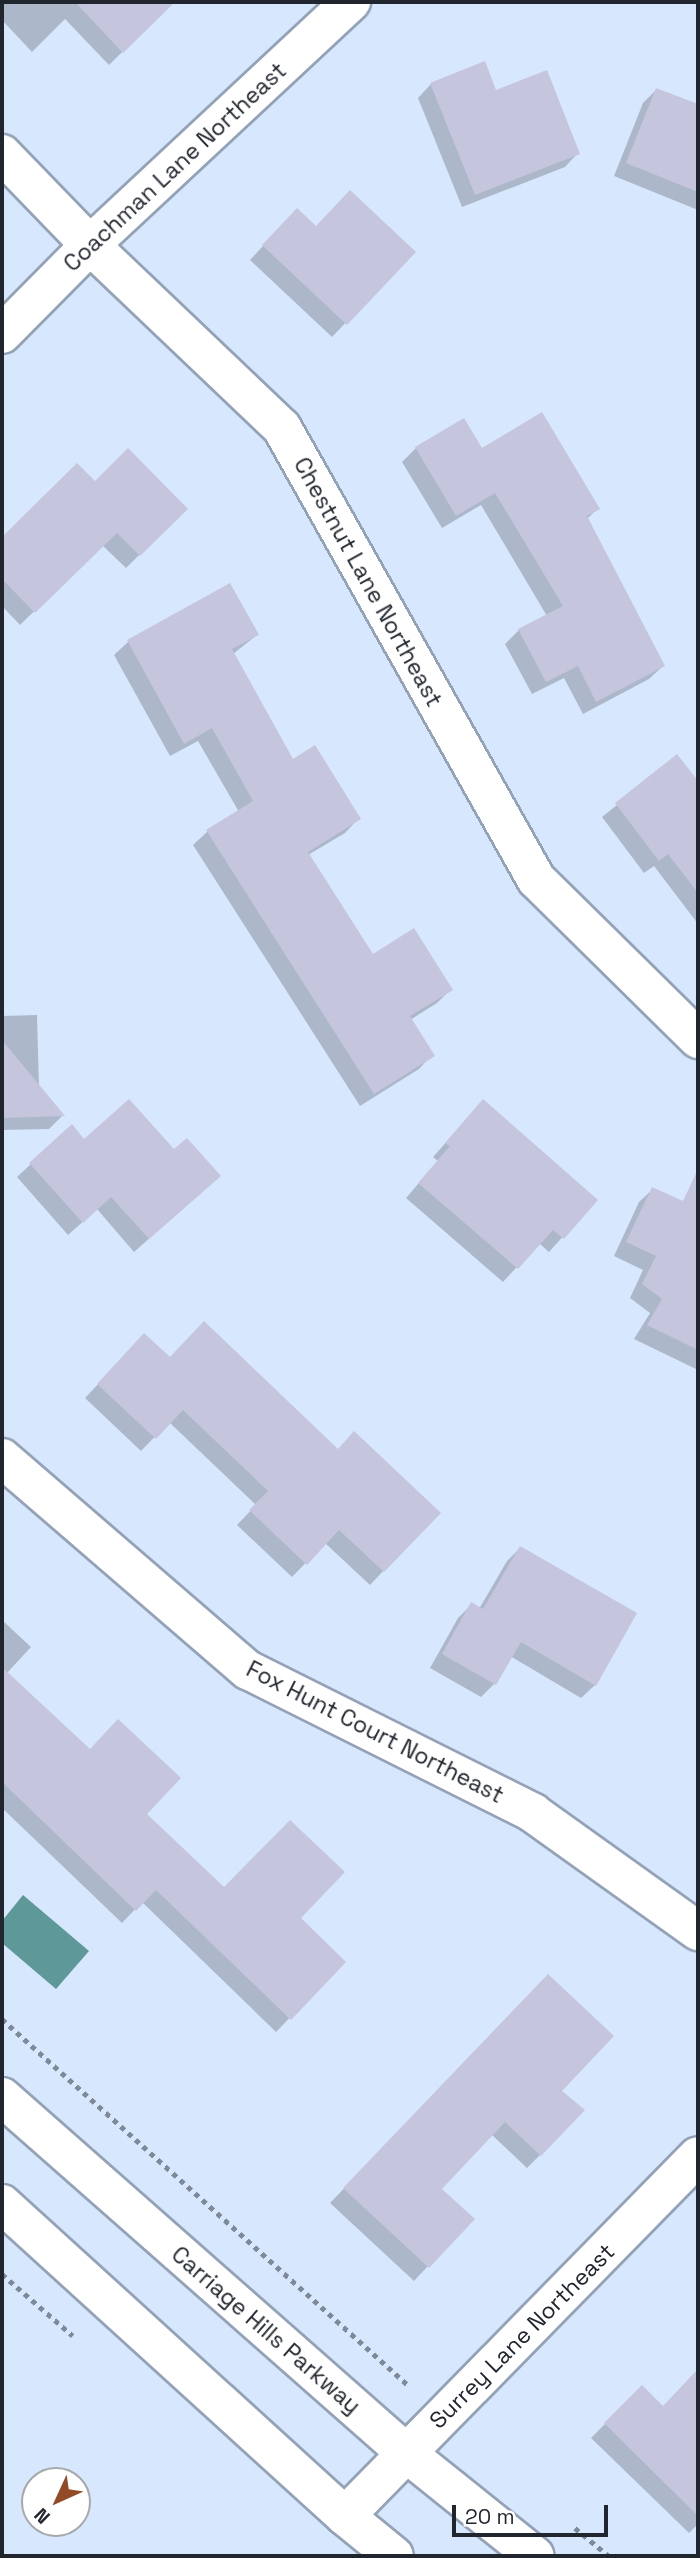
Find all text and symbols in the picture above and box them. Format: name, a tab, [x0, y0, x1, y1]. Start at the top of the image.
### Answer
street label: Coachman Lane Northeast	[58, 57, 292, 277]
street label: Chestnut Lane Northeast	[288, 452, 448, 712]
street label: Fox Hunt Court Northeast	[242, 1655, 508, 1809]
street label: Surrey Lane Northeast	[424, 2238, 620, 2434]
street label: Carriage Hills Parkway	[166, 2240, 366, 2420]
north arrow	[21, 2467, 91, 2537]
scale bar	[455, 2492, 611, 2536]
text: N	[29, 2502, 56, 2529]
text: 20 m	[465, 2503, 515, 2530]

